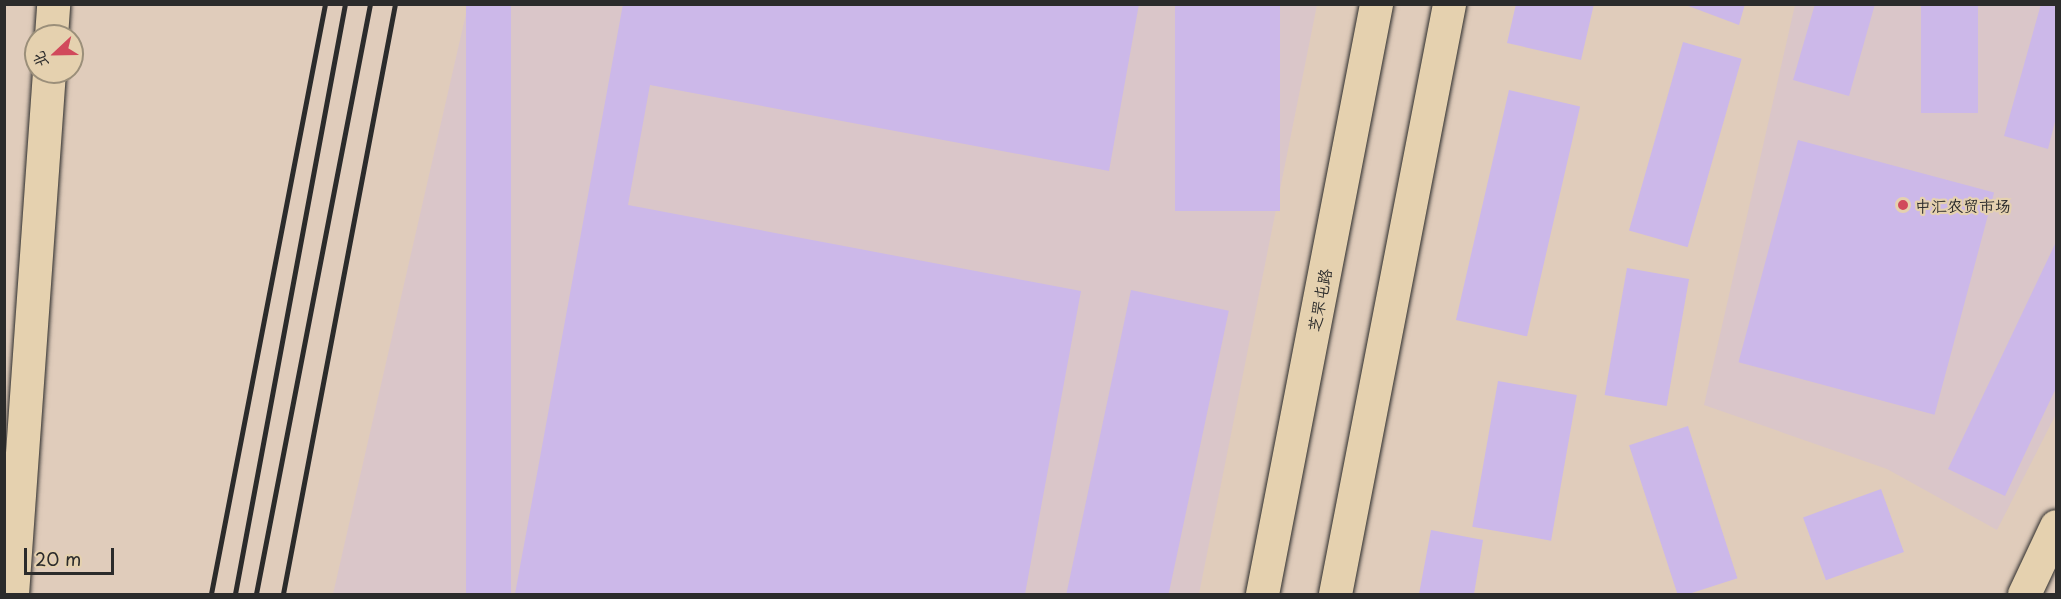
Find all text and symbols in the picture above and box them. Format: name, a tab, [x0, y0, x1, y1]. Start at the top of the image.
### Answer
north arrow	[24, 24, 84, 84]
text: 北	[25, 48, 53, 72]
place label: 中汇农贸市场	[1915, 195, 2011, 215]
marker: 中汇农贸市场	[1896, 198, 1910, 212]
street label: 芝罘屯路	[1303, 267, 1335, 333]
scale bar	[27, 536, 117, 574]
text: 20 m	[35, 545, 81, 572]

